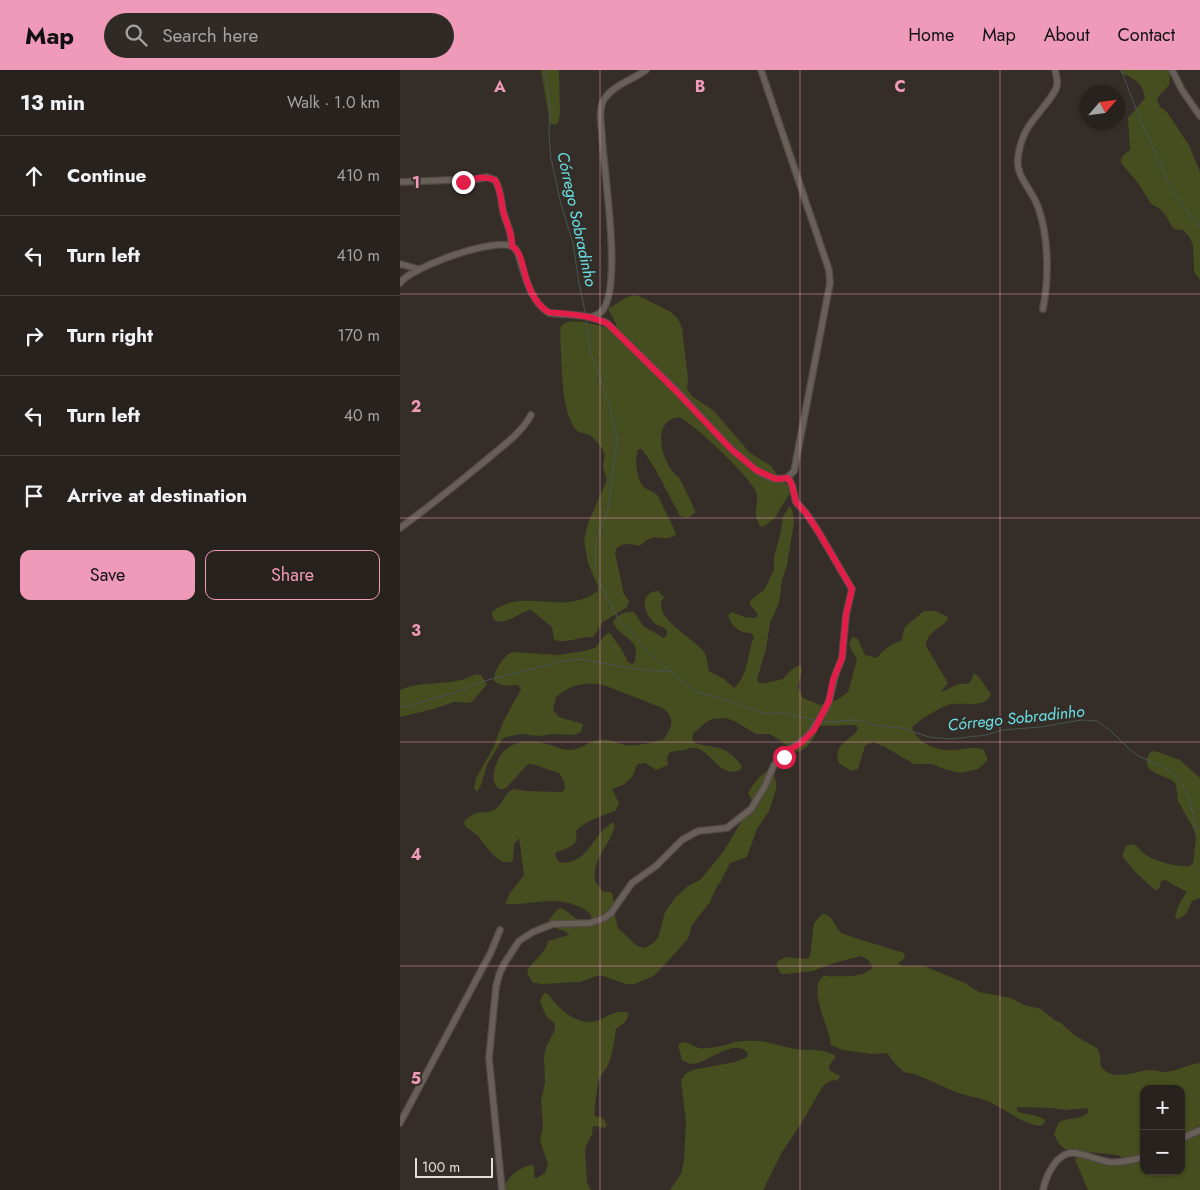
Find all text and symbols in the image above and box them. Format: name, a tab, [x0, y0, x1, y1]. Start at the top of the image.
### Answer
search box	[104, 13, 454, 58]
text: Map	[25, 18, 74, 53]
icon: search	[122, 21, 150, 49]
text: Search here	[162, 22, 258, 49]
text: Home	[908, 22, 954, 48]
text: Map	[982, 22, 1016, 48]
text: About	[1044, 22, 1089, 48]
text: Contact	[1117, 22, 1175, 48]
text: A	[493, 75, 506, 98]
text: B	[695, 75, 705, 98]
text: C	[894, 75, 906, 98]
north arrow	[1080, 85, 1125, 130]
text: 13 min	[20, 88, 85, 118]
text: Walk · 1.0 km	[287, 91, 380, 114]
water label: Córrego Sobradinho	[551, 149, 603, 289]
icon: ahead	[20, 162, 48, 190]
text: Continue	[67, 162, 146, 189]
text: 410 m	[337, 164, 380, 187]
text: 1	[412, 171, 420, 194]
route end	[452, 171, 475, 194]
icon: left	[20, 242, 48, 270]
text: Turn left	[67, 242, 140, 269]
text: 410 m	[337, 244, 380, 267]
icon: right	[20, 322, 48, 350]
text: Turn right	[67, 322, 153, 349]
text: 170 m	[338, 324, 380, 347]
text: 2	[411, 395, 421, 418]
icon: left	[20, 402, 48, 430]
text: Turn left	[67, 402, 140, 429]
text: 40 m	[344, 404, 380, 427]
icon: arrive	[20, 482, 48, 510]
text: Arrive at destination	[67, 482, 247, 509]
button: Save	[20, 550, 195, 600]
button: Share	[205, 550, 380, 600]
text: 3	[411, 619, 421, 642]
water label: Córrego Sobradinho	[946, 699, 1086, 737]
route start	[773, 746, 796, 769]
text: 4	[410, 843, 422, 866]
text: 5	[411, 1067, 421, 1090]
map controls	[1140, 1085, 1185, 1175]
button: +	[1140, 1085, 1185, 1130]
button: −	[1140, 1130, 1185, 1175]
scale bar	[415, 1155, 492, 1178]
text: 100 m	[422, 1157, 460, 1177]

